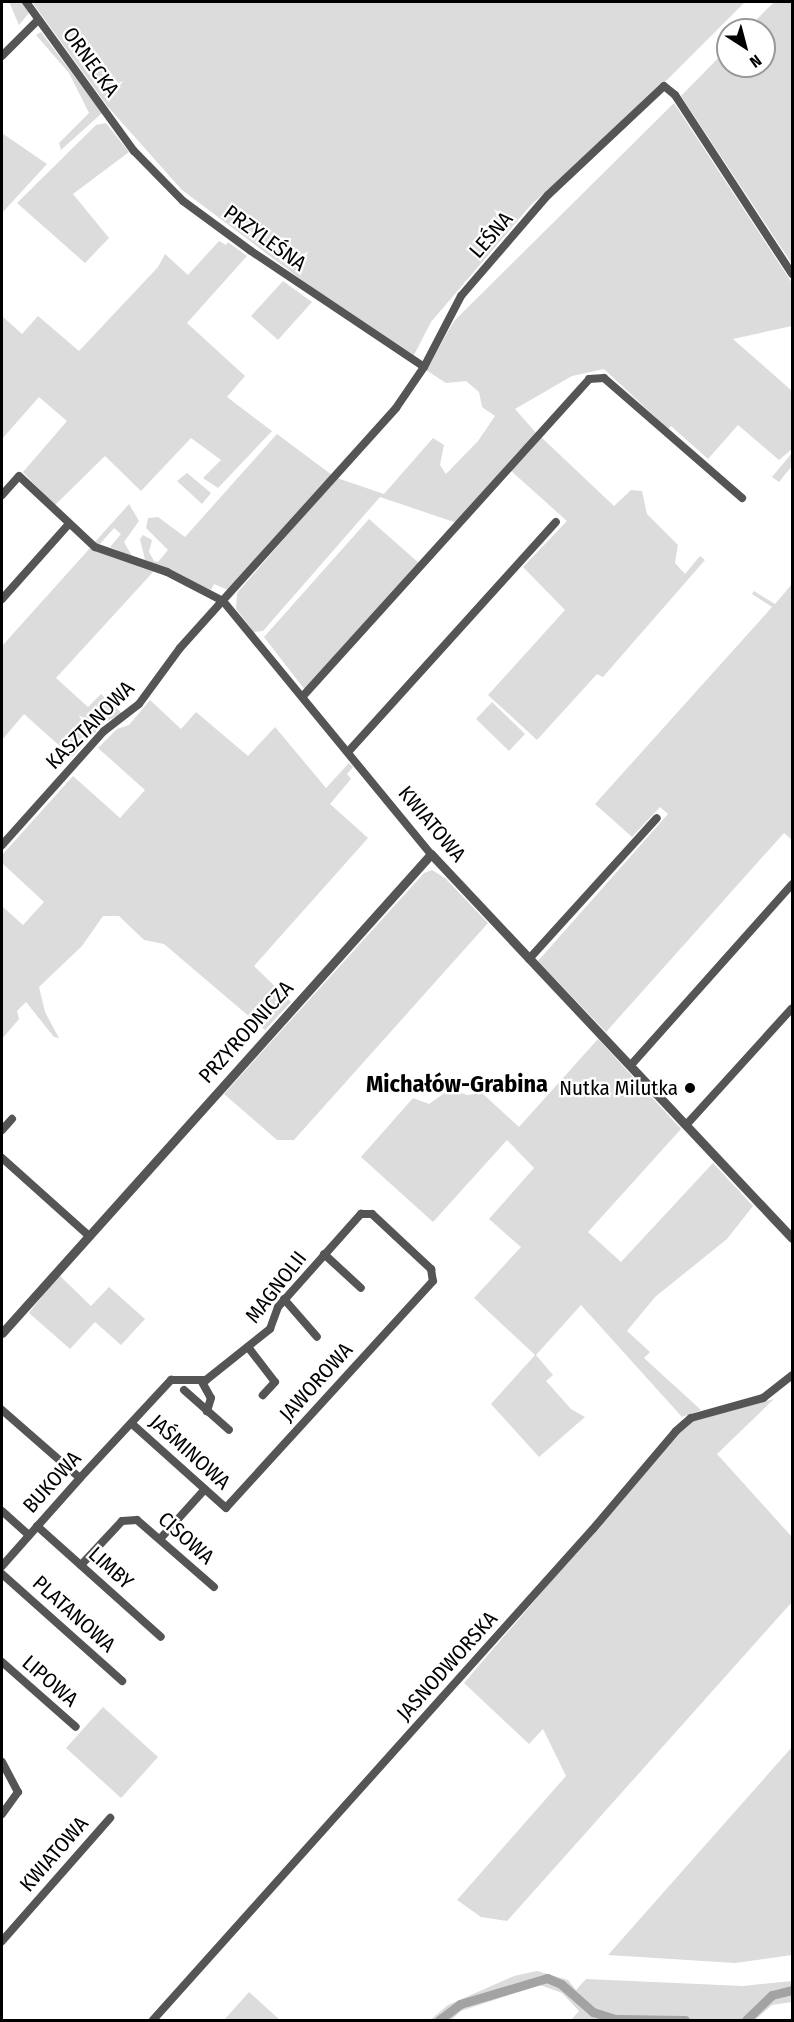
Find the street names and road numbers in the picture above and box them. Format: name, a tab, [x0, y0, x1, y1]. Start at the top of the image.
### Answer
street label: ORNECKA	[57, 22, 125, 102]
street label: PRZYLEŚNA	[219, 200, 311, 276]
street label: LEŚNA	[464, 207, 518, 263]
street label: KASZTANOWA	[41, 676, 139, 774]
street label: KWIATOWA	[393, 781, 471, 867]
street label: PRZYRODNICZA	[193, 976, 299, 1088]
street label: MAGNOLII	[240, 1246, 312, 1328]
street label: JAWOROWA	[274, 1338, 358, 1426]
street label: JAŚMINOWA	[144, 1409, 236, 1495]
street label: BUKOWA	[18, 1446, 86, 1518]
street label: CISOWA	[153, 1506, 219, 1570]
street label: LIMBY	[84, 1542, 138, 1594]
street label: PLATANOWA	[27, 1570, 121, 1658]
street label: JASNODWORSKA	[391, 1606, 503, 1726]
street label: LIPOWA	[17, 1650, 83, 1712]
street label: KWIATOWA	[15, 1811, 93, 1897]

